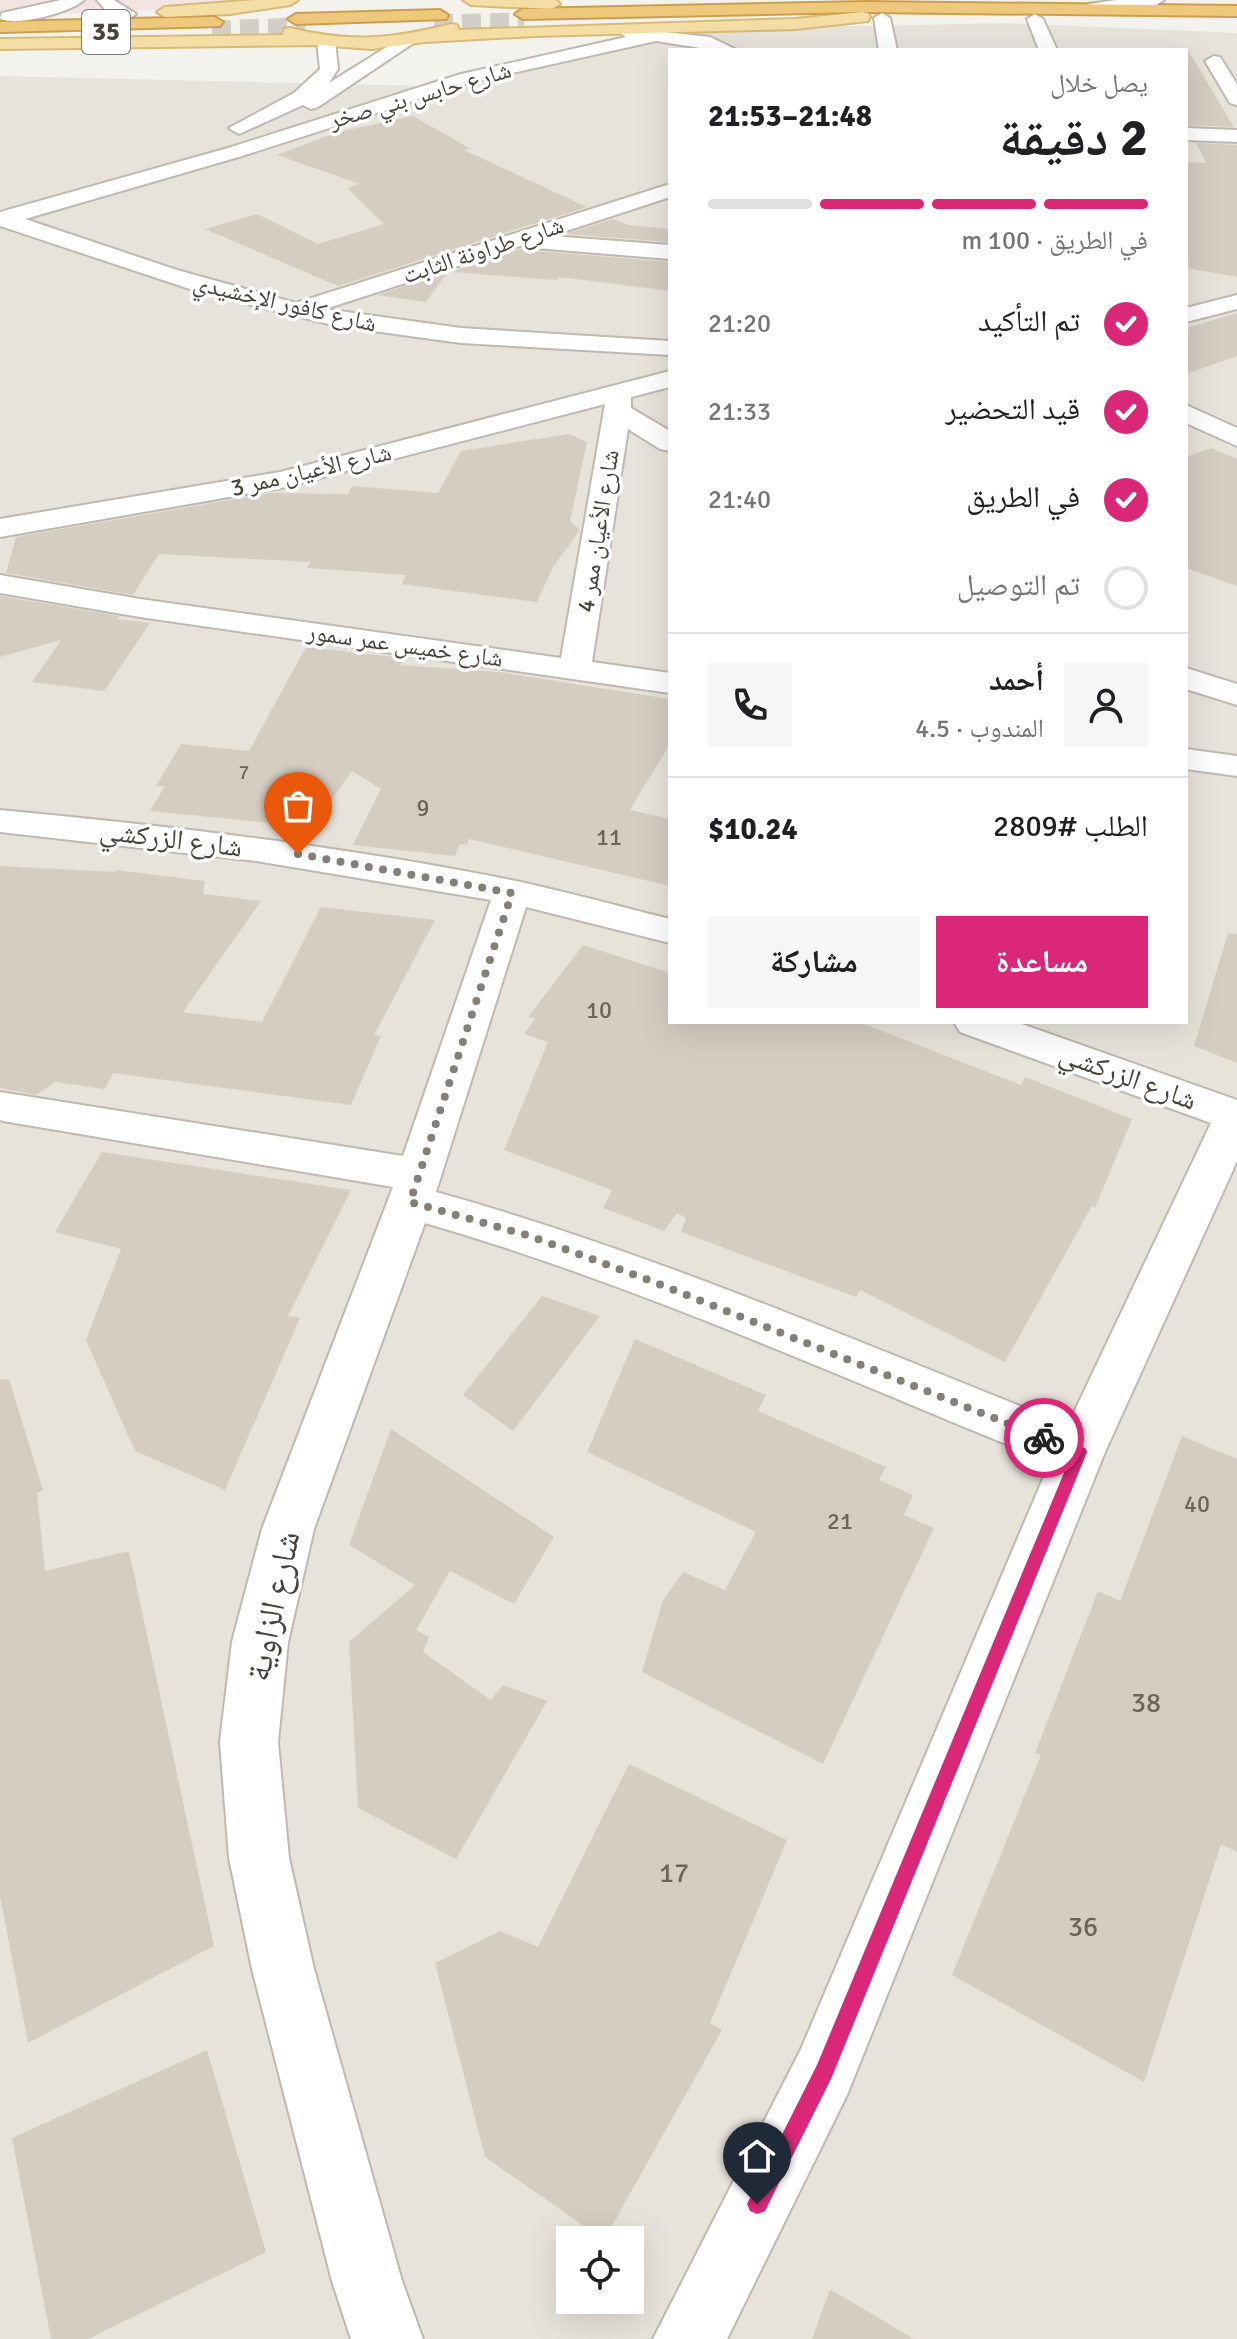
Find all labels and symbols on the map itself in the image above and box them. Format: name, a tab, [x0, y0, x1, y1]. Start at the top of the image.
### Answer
road number: 35	[82, 10, 130, 54]
street label: شارع حابس بني صخر	[324, 55, 516, 140]
street label: شارع طراونة الثابت	[399, 210, 567, 290]
street label: شارع كافور الإخشيدي	[190, 267, 379, 343]
street label: شارع الأعيان ممر 3	[228, 437, 394, 503]
street label: شارع الأعيان ممر 4	[570, 448, 626, 614]
street label: شارع خميس عمر سمور	[304, 616, 505, 674]
house number: 7	[239, 760, 249, 785]
pin	[264, 772, 332, 854]
house number: 9	[417, 793, 429, 823]
street label: شارع الزركشي	[97, 813, 244, 870]
house number: 11	[596, 822, 622, 852]
house number: 10	[586, 995, 612, 1025]
street label: شارع الزركشي	[1053, 1036, 1201, 1122]
courier	[1004, 1398, 1084, 1478]
house number: 40	[1184, 1489, 1210, 1519]
house number: 21	[827, 1506, 853, 1536]
street label: شارع الزاوية	[237, 1527, 309, 1685]
house number: 38	[1131, 1686, 1161, 1720]
house number: 17	[659, 1856, 689, 1890]
house number: 36	[1068, 1910, 1098, 1944]
pin	[723, 2122, 791, 2204]

